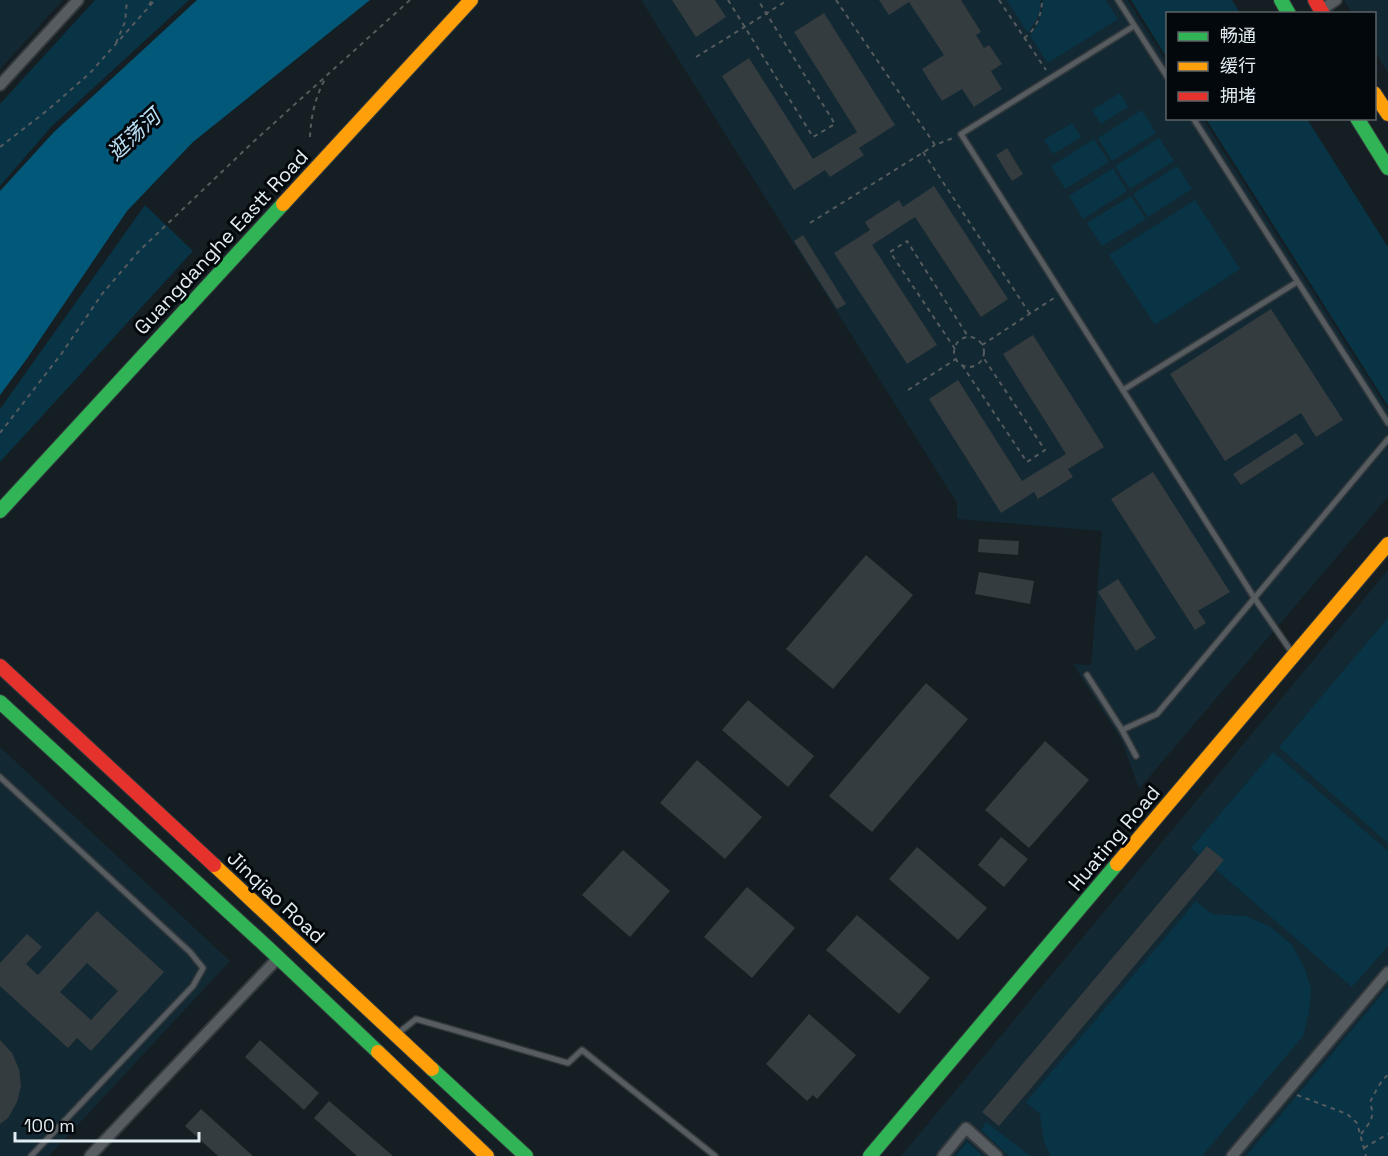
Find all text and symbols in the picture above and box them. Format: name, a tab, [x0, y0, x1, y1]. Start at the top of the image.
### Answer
legend	[1166, 12, 1376, 120]
text: 畅通	[1220, 24, 1256, 47]
text: 缓行	[1220, 54, 1256, 77]
text: 拥堵	[1220, 84, 1256, 107]
water label: 逛荡河	[101, 101, 169, 166]
street label: Guangdanghe Eastt Road	[128, 144, 314, 340]
street label: Huating Road	[1062, 780, 1166, 896]
street label: Jinqiao Road	[222, 845, 330, 949]
scale bar	[15, 1105, 200, 1143]
text: 100 m	[24, 1114, 75, 1137]

